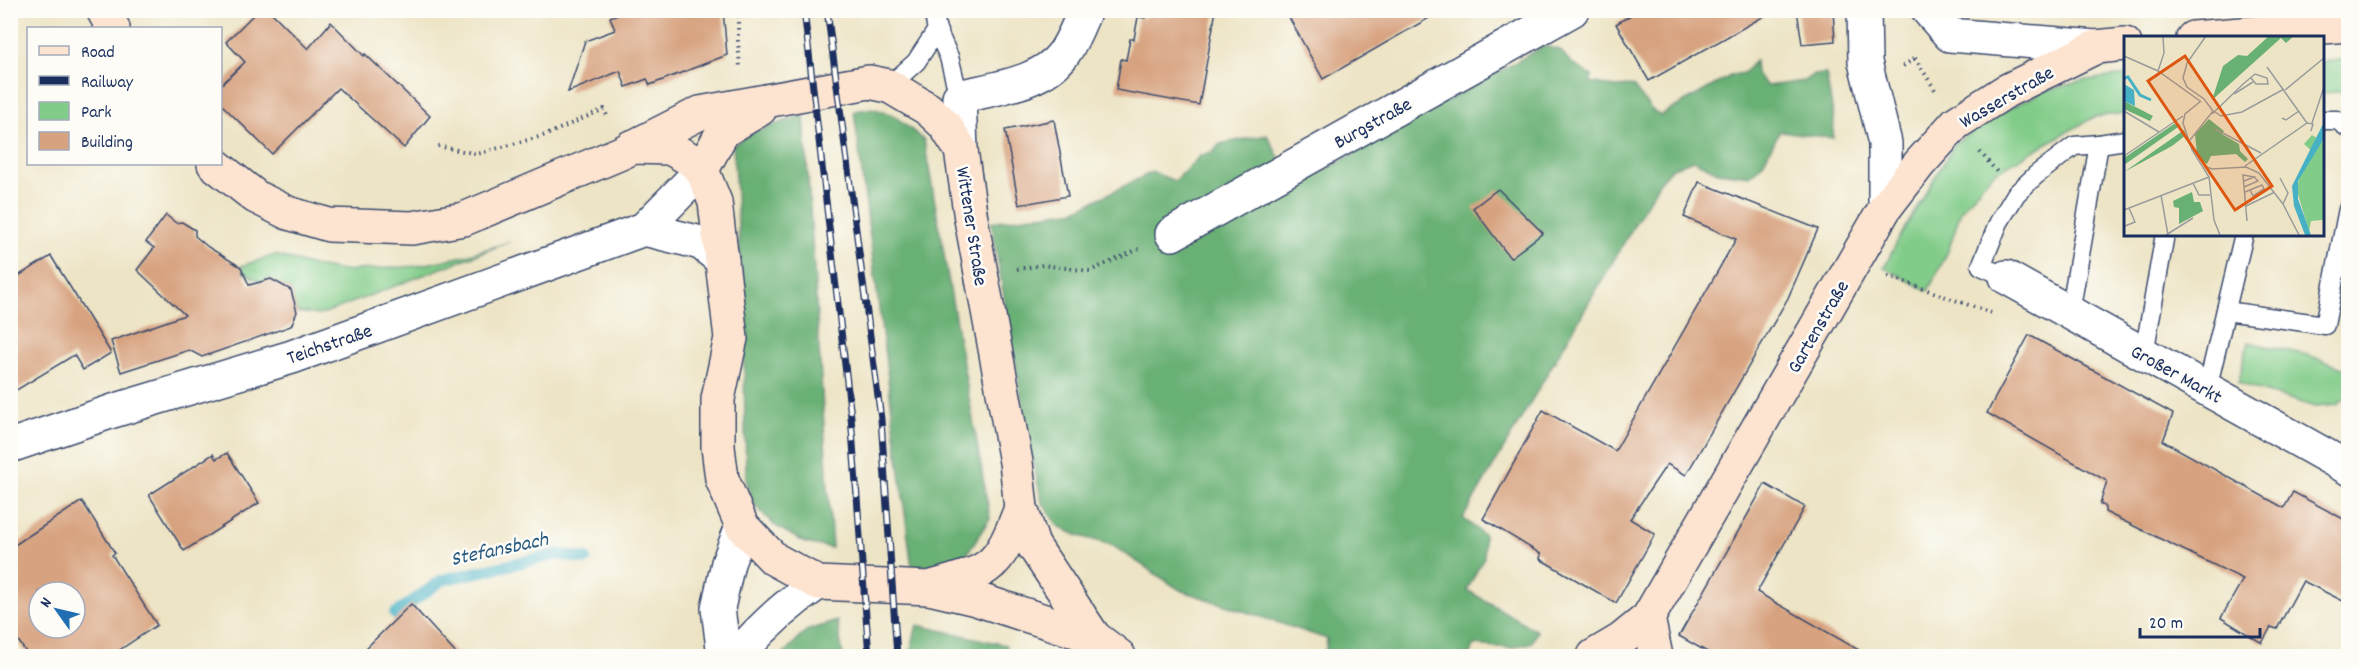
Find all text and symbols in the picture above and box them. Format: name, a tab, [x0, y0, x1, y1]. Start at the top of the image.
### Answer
legend	[27, 27, 222, 165]
inset map	[2124, 36, 2323, 236]
text: Road	[81, 41, 115, 66]
street label: Wasserstraße	[1955, 60, 2060, 137]
text: Railway	[81, 71, 134, 96]
street label: Burgstraße	[1329, 92, 1418, 158]
text: Park	[81, 101, 112, 126]
text: Building	[81, 131, 133, 156]
street label: Wittener Straße	[947, 165, 993, 288]
street label: Gartenstraße	[1782, 276, 1858, 379]
street label: Teichstraße	[284, 318, 377, 373]
street label: Großer Markt	[2125, 339, 2226, 412]
water label: Stefansbach	[448, 526, 553, 576]
north arrow	[27, 580, 87, 640]
text: N	[35, 593, 58, 613]
scale bar	[2140, 601, 2260, 639]
text: 20 m	[2149, 612, 2183, 637]

